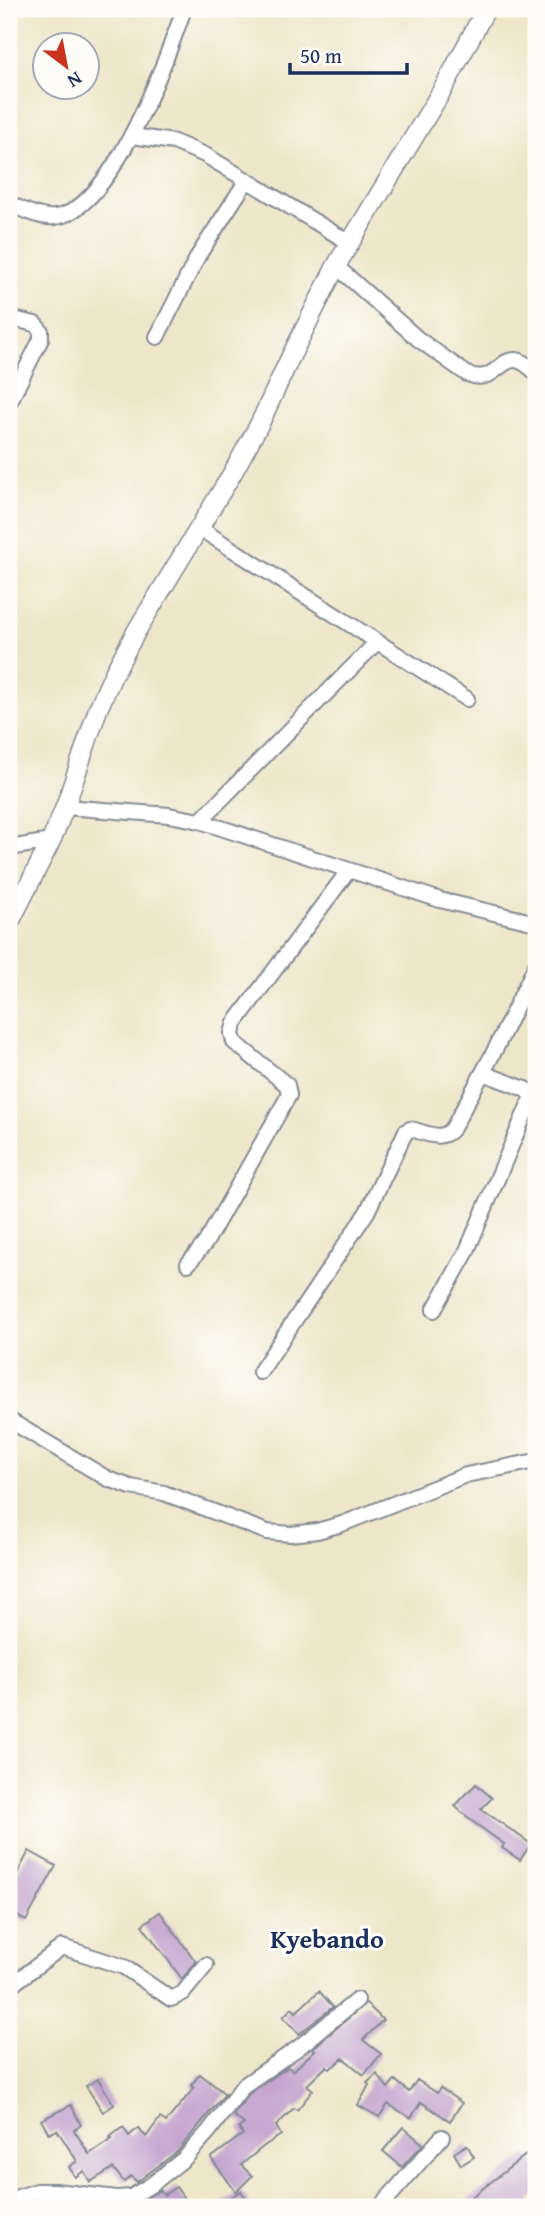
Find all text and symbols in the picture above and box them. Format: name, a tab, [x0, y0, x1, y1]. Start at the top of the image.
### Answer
north arrow	[32, 32, 102, 102]
scale bar	[290, 32, 407, 76]
text: 50 m	[300, 40, 342, 71]
text: N	[62, 65, 88, 96]
district label: Kyebando	[270, 1919, 384, 1958]

